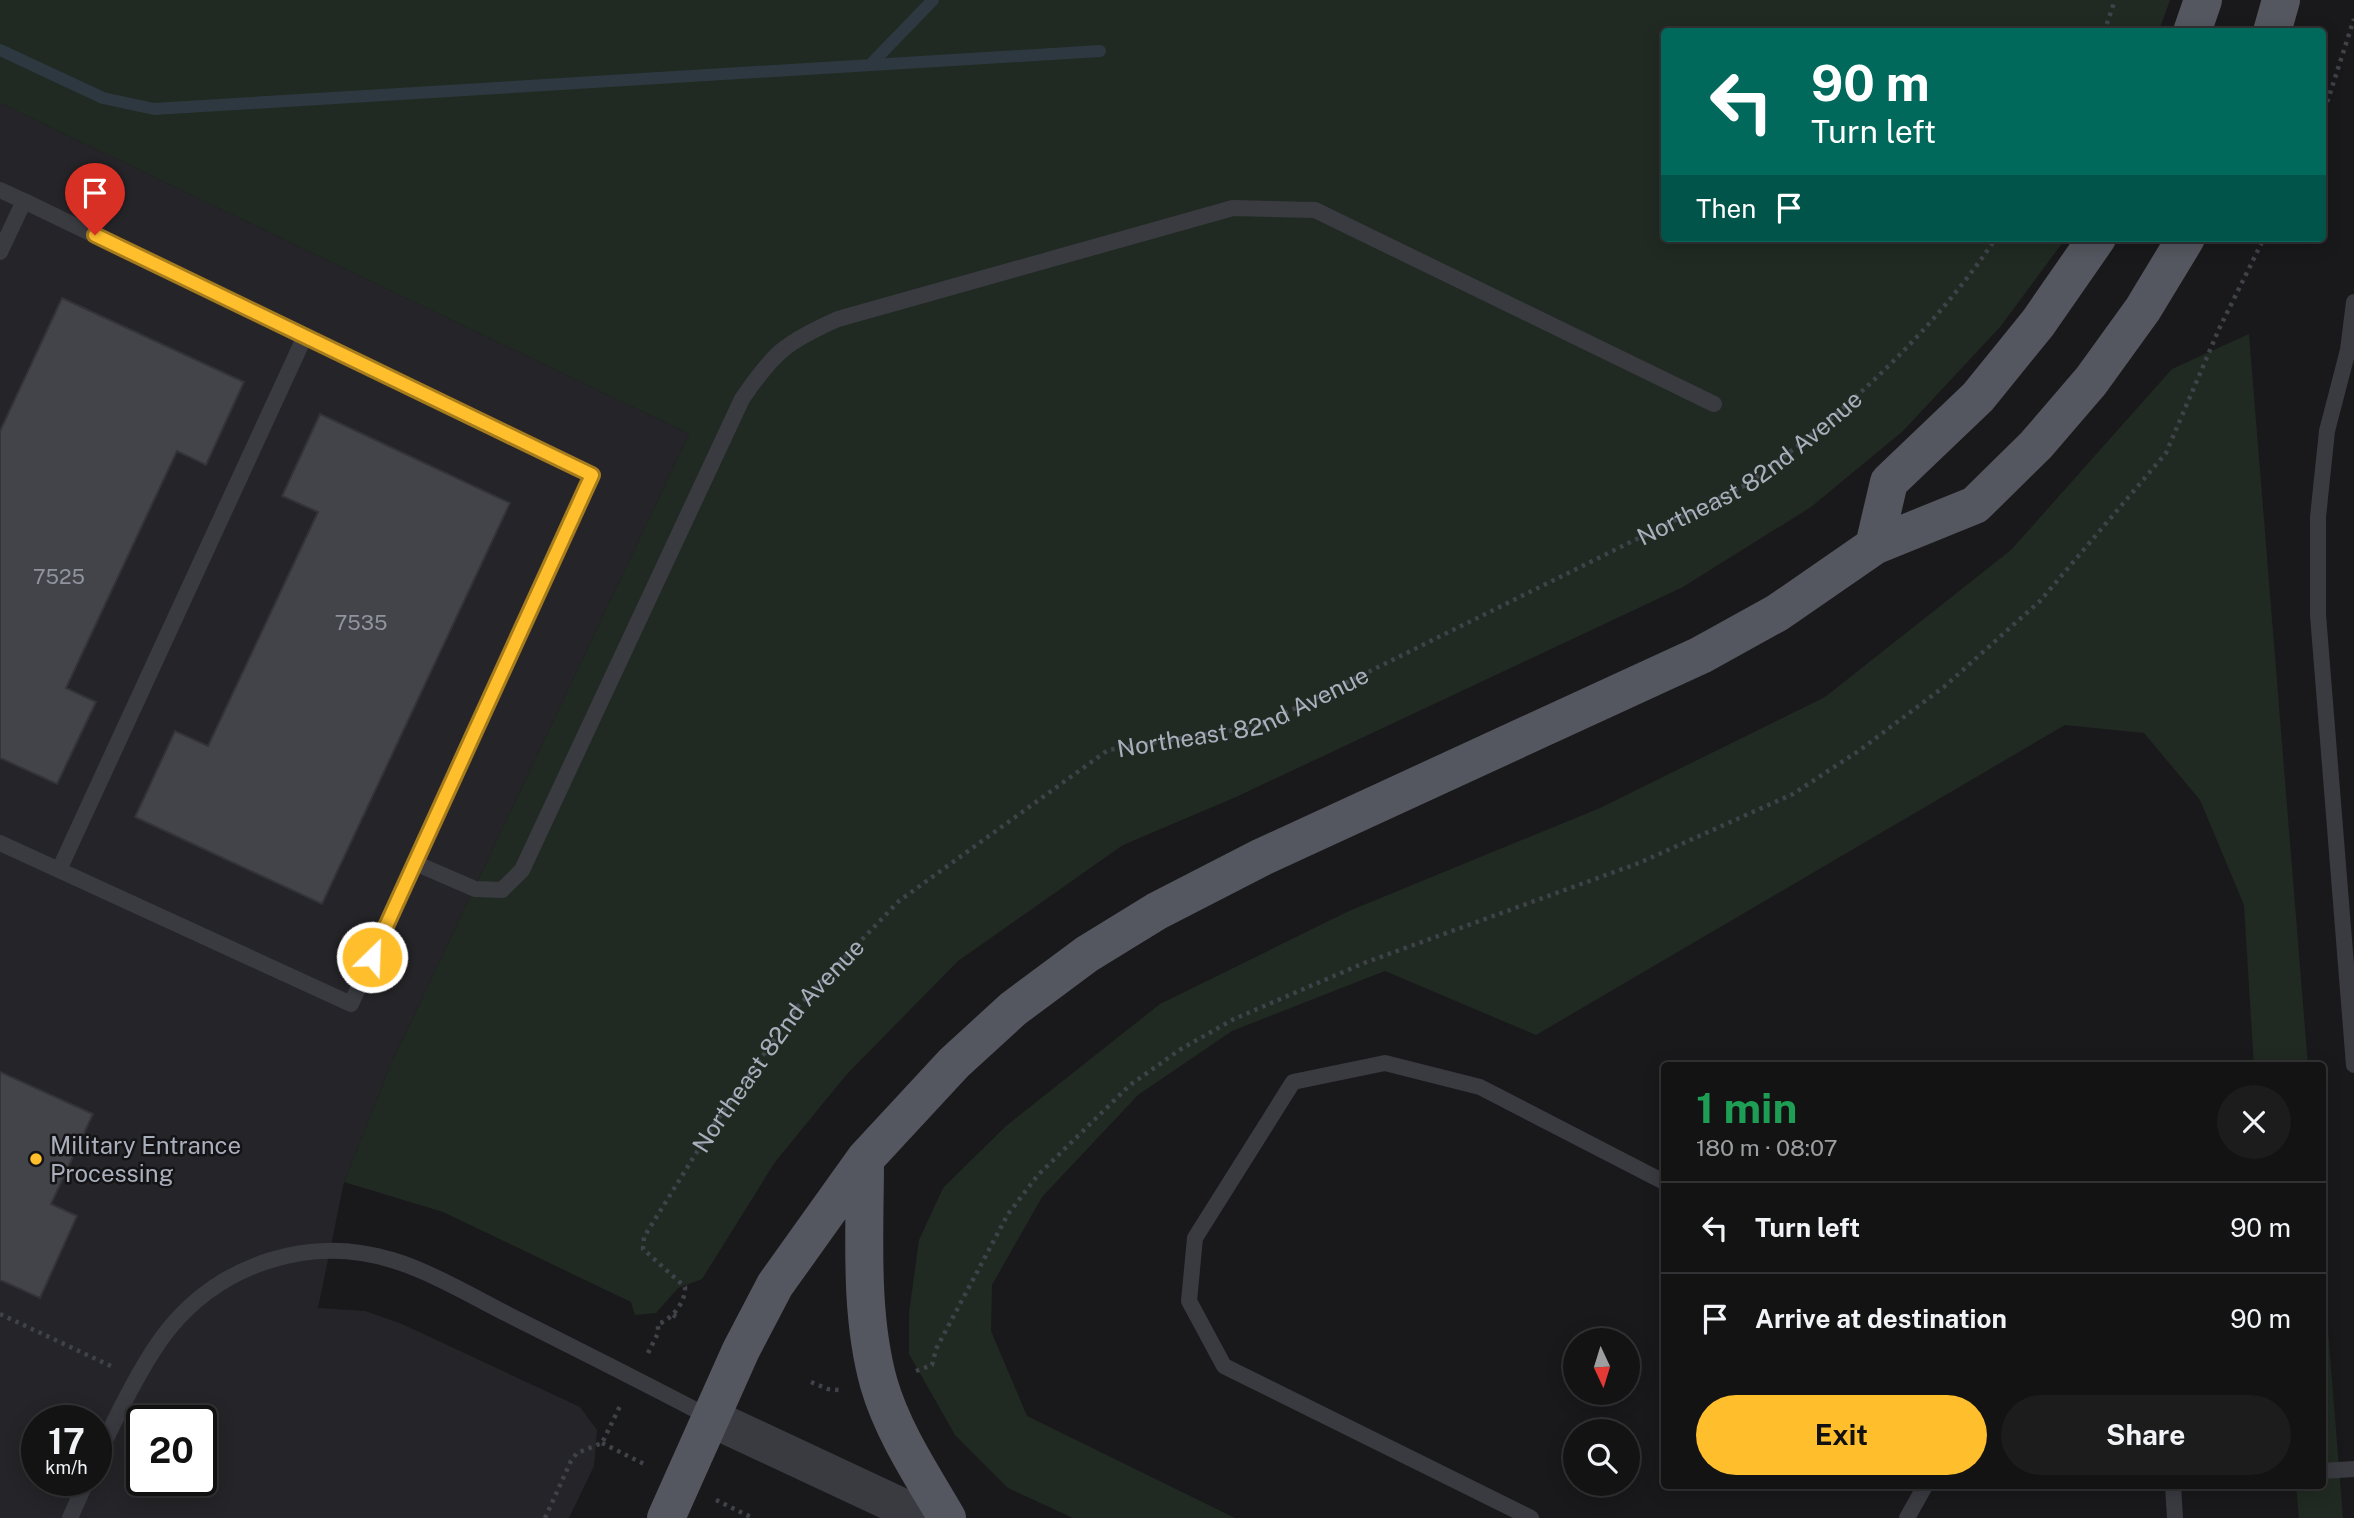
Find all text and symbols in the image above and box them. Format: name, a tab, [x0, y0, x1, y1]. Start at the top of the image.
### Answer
text: 90 m	[1811, 54, 1930, 112]
icon: left	[1696, 56, 1787, 147]
text: Turn left	[1811, 113, 1936, 150]
pin	[65, 163, 125, 235]
icon: arrive	[76, 174, 114, 212]
icon: arrive	[1770, 189, 1808, 227]
text: Then	[1696, 193, 1756, 224]
street label: Northeast 82nd Avenue	[1632, 384, 1867, 551]
house number: 7525	[33, 564, 85, 589]
house number: 7535	[335, 610, 387, 635]
street label: Northeast 82nd Avenue	[1115, 660, 1373, 762]
position arrow	[335, 920, 409, 994]
street label: Northeast 82nd Avenue	[686, 932, 870, 1157]
text: 1 min	[1696, 1083, 1797, 1132]
button: close	[2217, 1085, 2291, 1159]
place label: Military Entrance Processing	[50, 1131, 241, 1187]
text: 180 m · 08:07	[1696, 1134, 1837, 1161]
marker: Military Entrance Processing	[28, 1151, 44, 1167]
icon: left	[1696, 1209, 1734, 1247]
text: Turn left	[1755, 1212, 1860, 1243]
text: 90 m	[2230, 1212, 2291, 1243]
icon: arrive	[1696, 1300, 1734, 1338]
text: Arrive at destination	[1755, 1303, 2007, 1334]
text: 90 m	[2230, 1303, 2291, 1334]
north arrow	[1563, 1328, 1640, 1405]
map controls	[1563, 1328, 1640, 1496]
button: Exit	[1696, 1395, 1987, 1475]
button: Share	[2001, 1395, 2291, 1475]
speed limit sign: 20	[126, 1405, 217, 1496]
button: search	[1563, 1419, 1640, 1496]
text: 17	[48, 1421, 85, 1462]
text: km/h	[45, 1457, 88, 1478]

